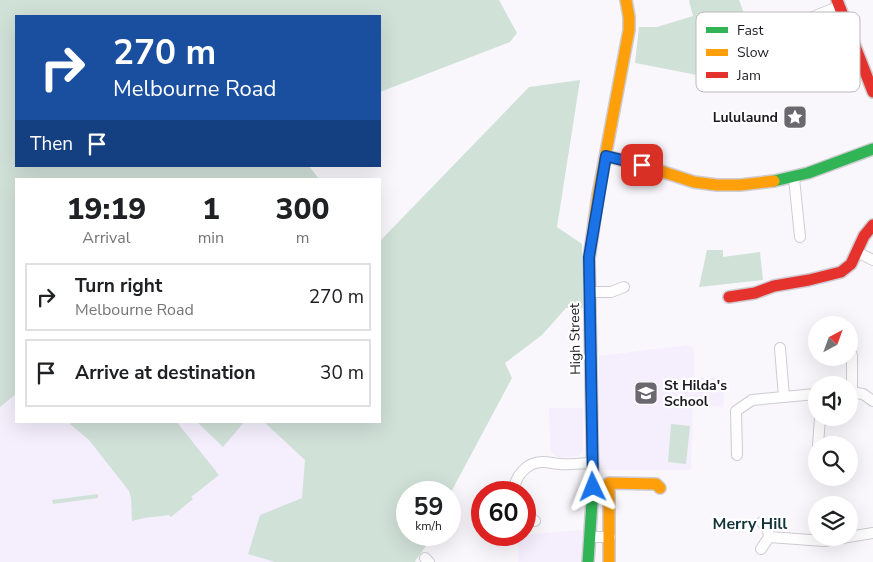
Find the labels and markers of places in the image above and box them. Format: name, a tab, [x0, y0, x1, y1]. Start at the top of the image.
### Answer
place icon: Lululaund	[782, 104, 808, 130]
place label: Lululaund	[713, 108, 778, 127]
pin	[621, 144, 663, 186]
place label: St Hilda's School	[664, 376, 727, 411]
school or university icon: St Hilda's School	[633, 380, 659, 406]

